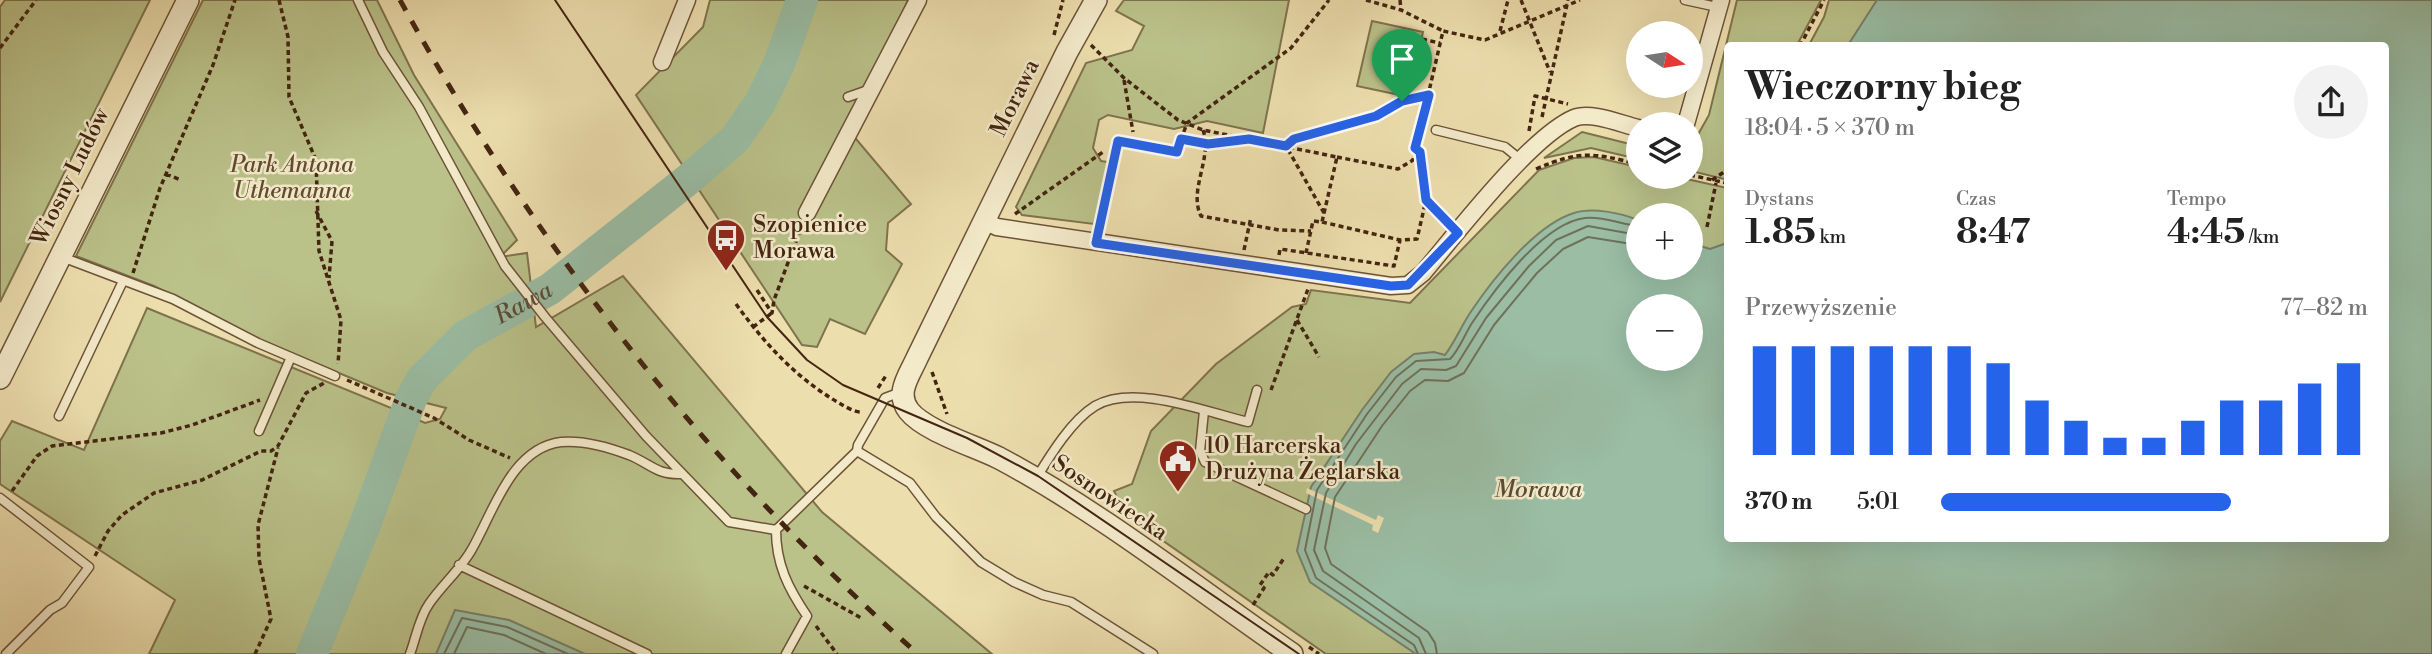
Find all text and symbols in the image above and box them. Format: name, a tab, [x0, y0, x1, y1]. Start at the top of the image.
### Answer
north arrow	[1626, 21, 1703, 98]
map controls	[1626, 21, 1703, 371]
pin	[1372, 29, 1432, 101]
icon: arrive	[1383, 40, 1421, 78]
street label: Morawa	[984, 55, 1046, 141]
text: Wieczorny bieg	[1745, 64, 2021, 111]
button: share	[2294, 65, 2368, 139]
street label: Wiosny Ludów	[24, 102, 116, 251]
button: layers	[1626, 112, 1703, 189]
text: 18:04 · 5 × 370 m	[1745, 114, 1915, 142]
park label: Park Antona Uthemanna	[229, 151, 354, 205]
text: Dystans	[1745, 187, 1814, 211]
text: Czas	[1956, 187, 1996, 211]
text: Tempo	[2167, 187, 2226, 211]
button: +	[1626, 203, 1703, 280]
place label: Szopienice Morawa	[753, 211, 867, 265]
text: 1.85	[1745, 211, 1816, 254]
text: 8:47	[1956, 211, 2030, 254]
text: 4:45	[2167, 211, 2245, 254]
bus stop icon: Szopienice Morawa	[705, 217, 747, 272]
text: km	[1816, 225, 1846, 249]
text: /km	[2245, 225, 2279, 249]
water label: Rawa	[488, 275, 558, 332]
button: −	[1626, 294, 1703, 371]
text: Przewyższenie	[1745, 294, 1897, 322]
text: 77–82 m	[2280, 294, 2368, 322]
place label: 10 Harcerska Drużyna Żeglarska	[1205, 432, 1401, 486]
public building icon: 10 Harcerska Drużyna Żeglarska	[1157, 438, 1199, 493]
street label: Sosnowiecka	[1047, 449, 1173, 547]
water label: Morawa	[1494, 475, 1583, 505]
text: 370 m	[1745, 488, 1812, 516]
text: 5:01	[1857, 488, 1899, 516]

